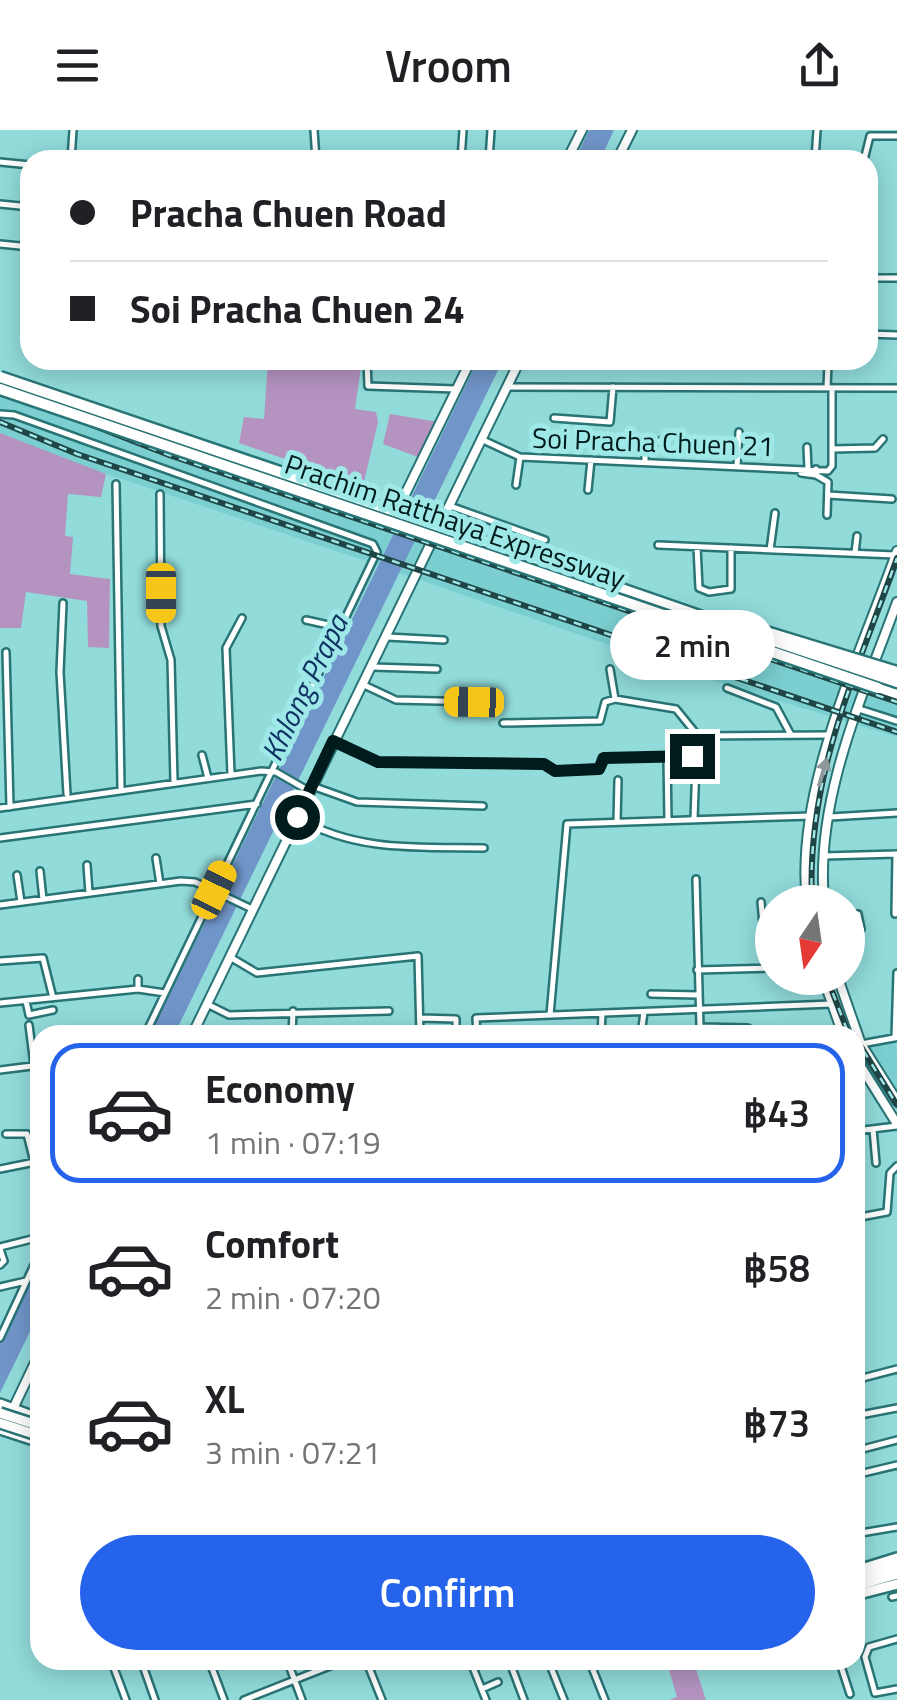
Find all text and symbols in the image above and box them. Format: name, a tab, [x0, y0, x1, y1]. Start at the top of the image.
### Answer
text: Vroom	[385, 31, 512, 99]
icon: menu	[50, 38, 105, 93]
icon: share	[792, 38, 847, 93]
text: Pracha Chuen Road	[130, 184, 447, 242]
text: Soi Pracha Chuen 24	[130, 280, 465, 338]
street label: Soi Pracha Chuen 21	[531, 416, 775, 467]
street label: Prachim Ratthaya Expressway	[279, 442, 631, 599]
car	[146, 563, 176, 623]
water label: Khlong Prapa	[249, 605, 360, 769]
callout: 2 min	[610, 611, 774, 681]
text: 2 min	[654, 621, 731, 669]
car	[444, 686, 504, 718]
route end	[670, 734, 715, 779]
one-way arrow	[816, 756, 831, 787]
route start	[275, 795, 320, 840]
car	[187, 856, 241, 924]
north arrow	[755, 885, 865, 995]
map controls	[755, 885, 865, 995]
text: Economy	[205, 1060, 355, 1118]
icon: car	[85, 1068, 175, 1158]
text: ฿43	[743, 1084, 810, 1142]
text: 1 min · 07:19	[205, 1118, 381, 1166]
text: Comfort	[205, 1215, 339, 1273]
icon: car	[85, 1223, 175, 1313]
text: ฿58	[743, 1239, 810, 1297]
text: 2 min · 07:20	[205, 1273, 381, 1321]
text: XL	[205, 1370, 245, 1428]
icon: car	[85, 1378, 175, 1468]
text: ฿73	[743, 1394, 810, 1452]
text: 3 min · 07:21	[205, 1428, 381, 1476]
button: Confirm	[80, 1535, 815, 1650]

